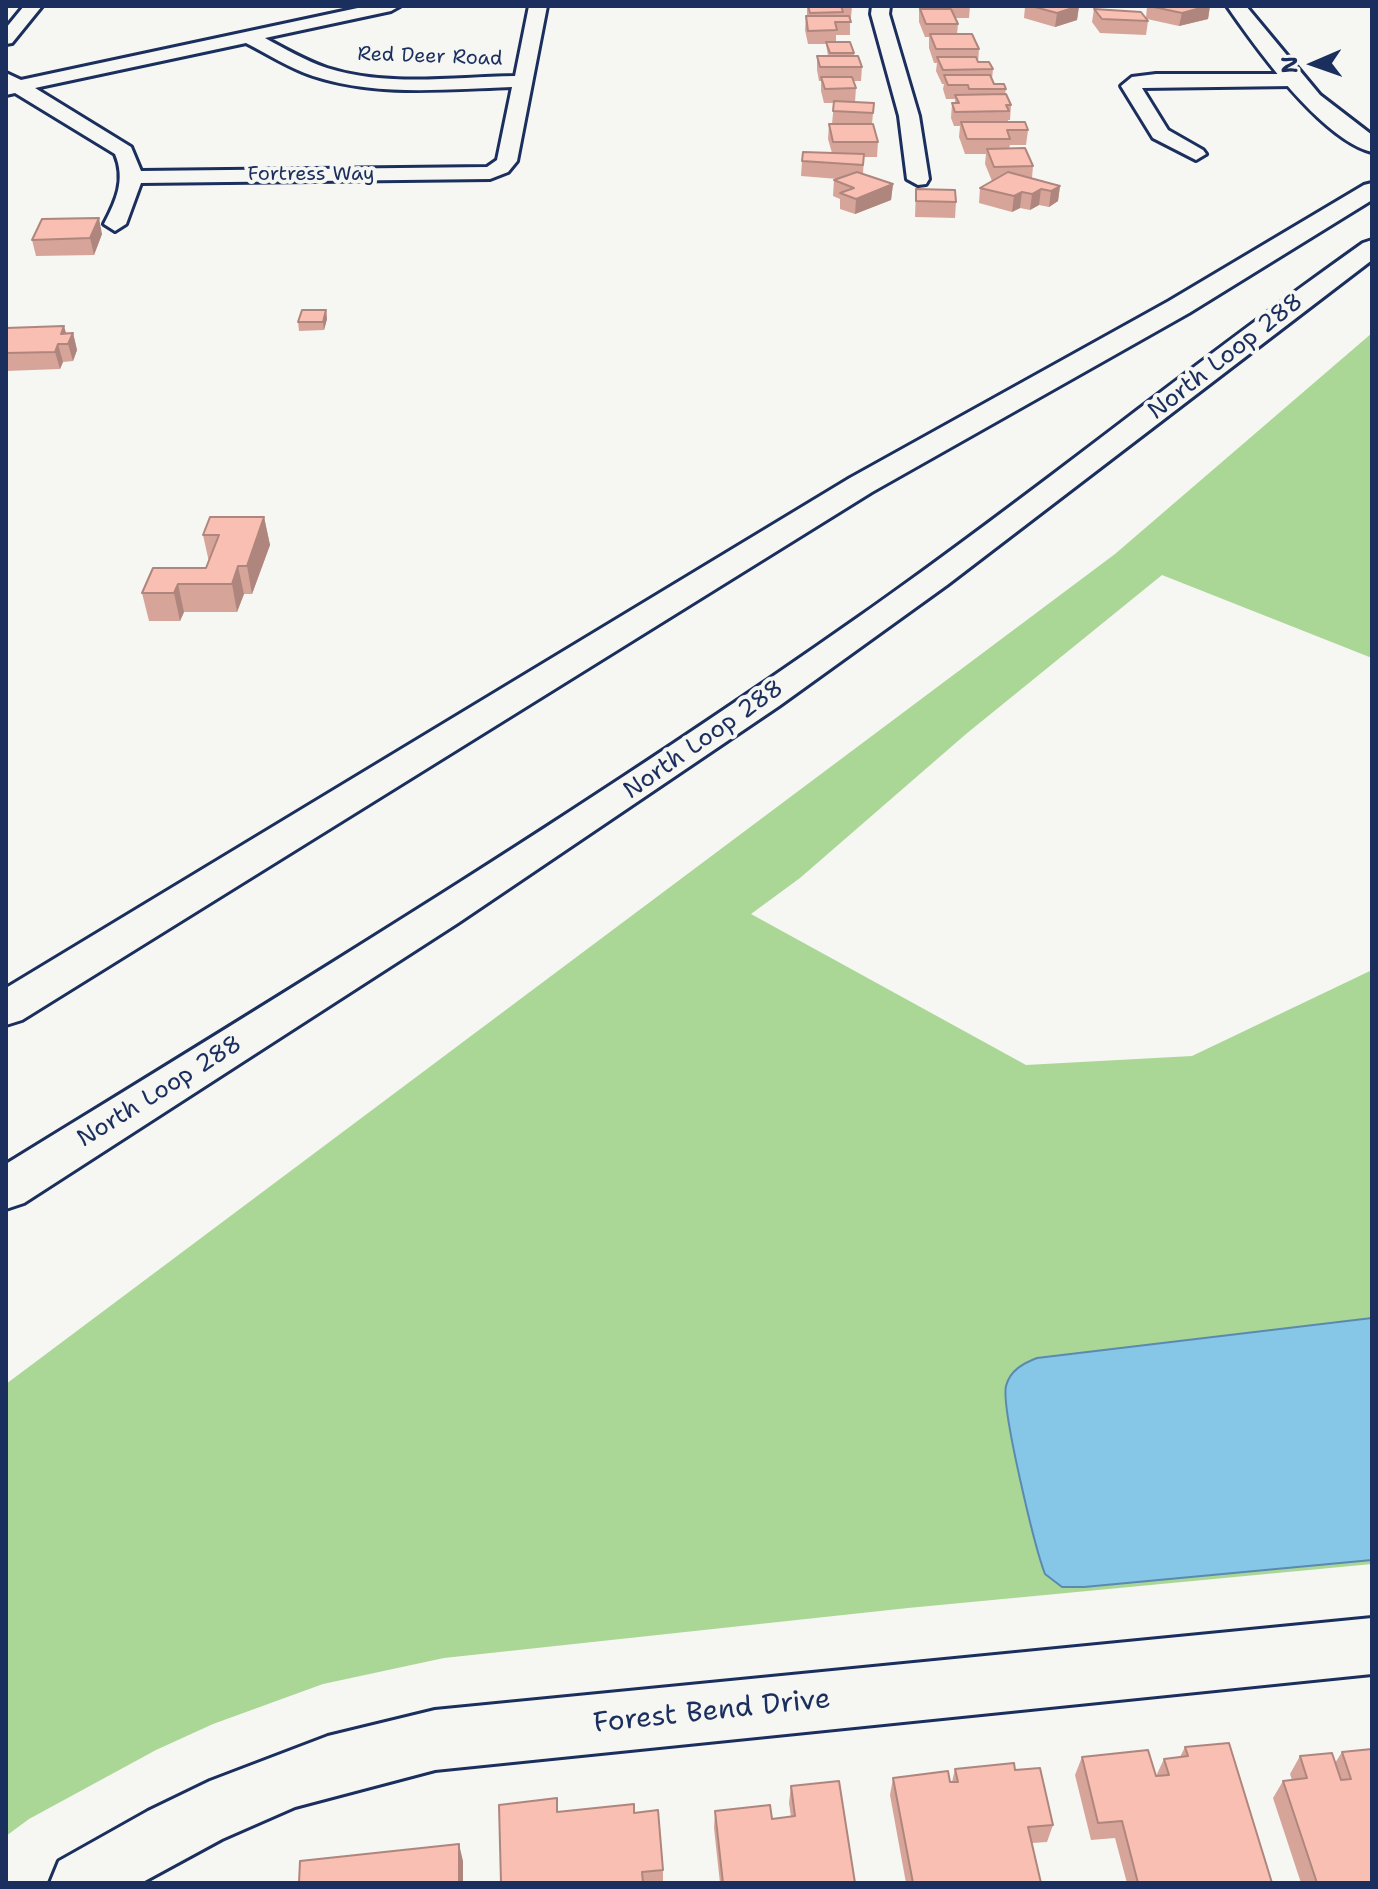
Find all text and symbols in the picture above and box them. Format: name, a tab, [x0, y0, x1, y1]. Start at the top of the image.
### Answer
north arrow	[1274, 24, 1354, 104]
street label: Red Deer Road	[357, 42, 503, 72]
text: N	[1275, 56, 1304, 74]
street label: Fortress Way	[247, 163, 375, 187]
street label: North Loop 288	[1143, 288, 1309, 426]
street label: North Loop 288	[618, 674, 790, 806]
street label: North Loop 288	[72, 1030, 248, 1154]
street label: Forest Bend Drive	[592, 1683, 832, 1741]

